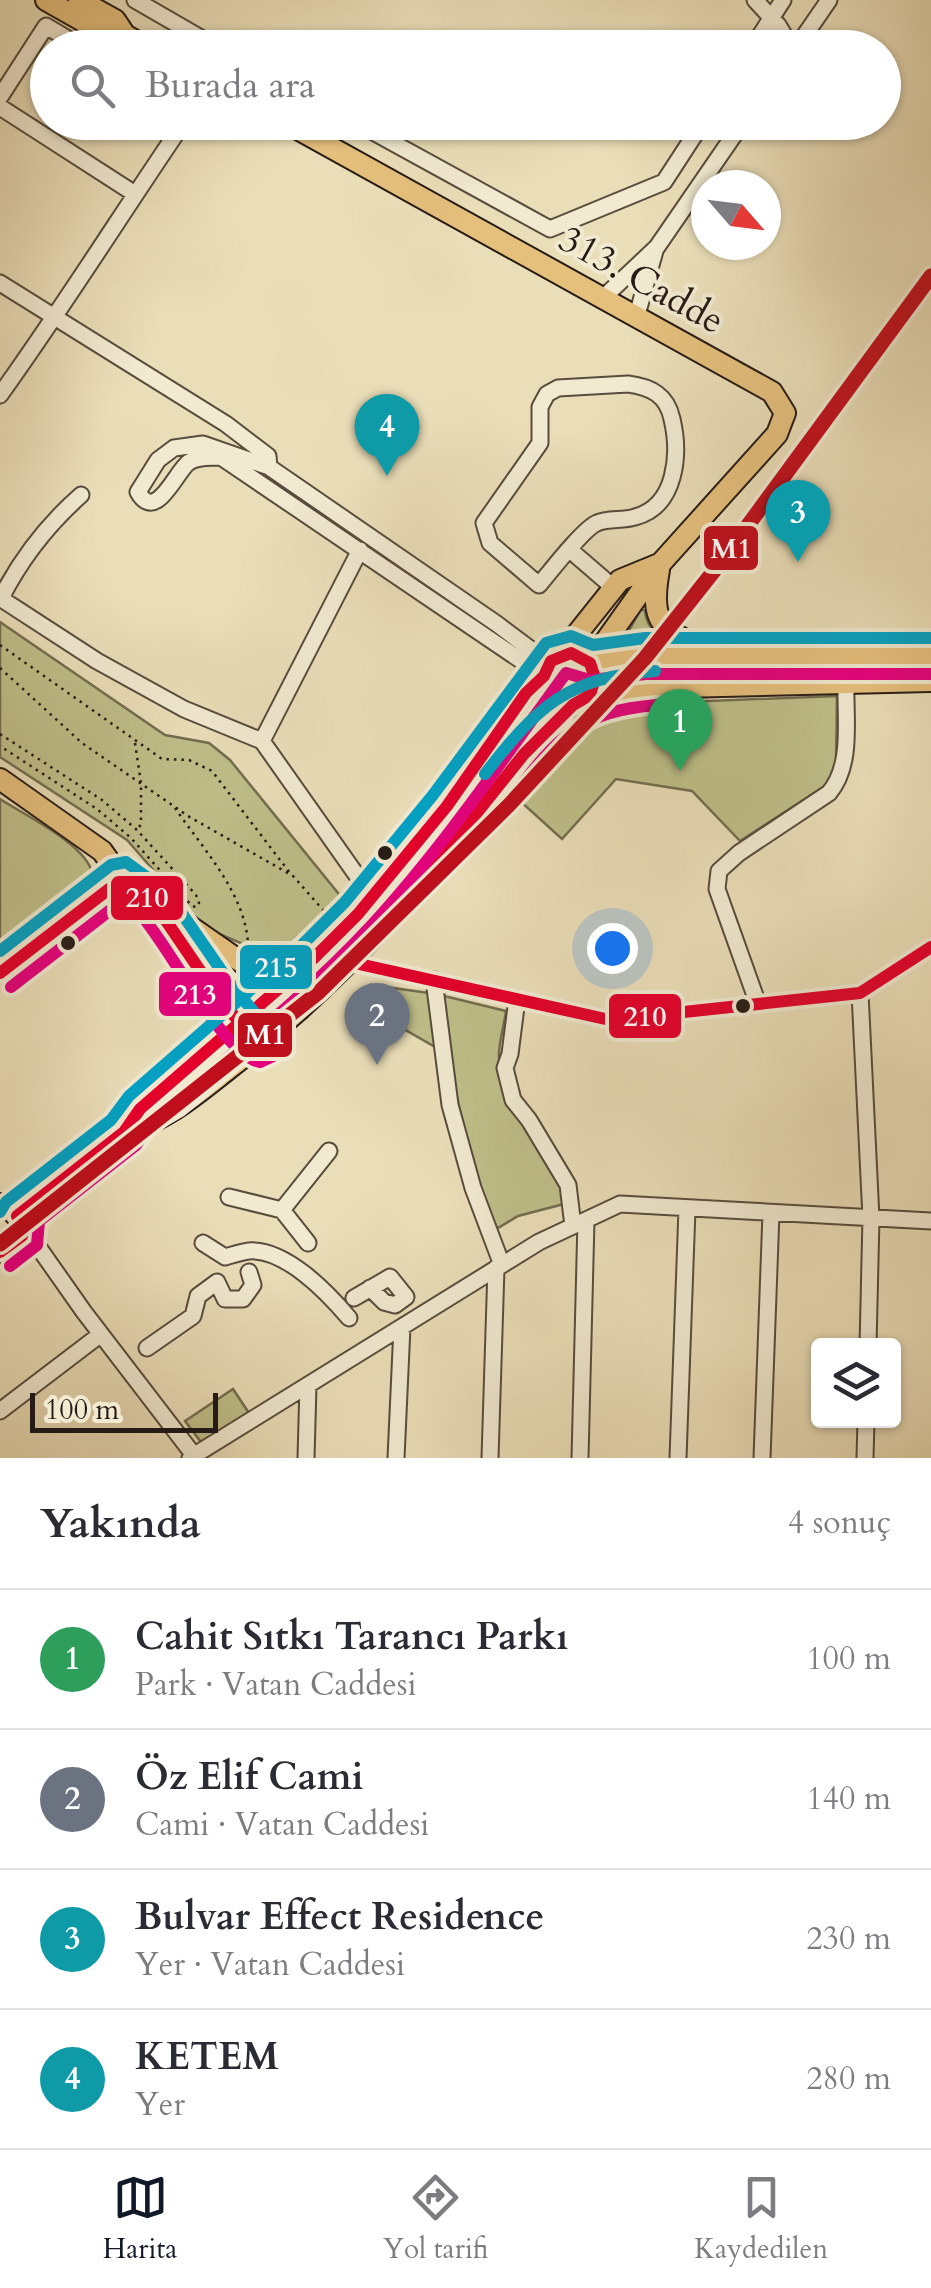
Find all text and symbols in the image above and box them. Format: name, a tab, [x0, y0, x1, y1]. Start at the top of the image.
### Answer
search box	[30, 30, 901, 140]
icon: search	[65, 58, 120, 113]
text: Burada ara	[145, 59, 316, 111]
north arrow	[691, 170, 781, 260]
street label: 313. Cadde	[550, 213, 733, 347]
pin: 4	[354, 394, 420, 476]
pin: 3	[766, 480, 830, 562]
line badge: M1	[702, 524, 760, 572]
text: M1	[710, 530, 752, 568]
pin: 1	[648, 688, 712, 771]
unlabelled marker	[375, 843, 395, 863]
line badge: 210	[109, 874, 185, 922]
text: 210	[125, 879, 169, 917]
your location	[587, 923, 638, 974]
unlabelled marker	[58, 933, 78, 953]
line badge: 215	[238, 943, 314, 991]
text: 215	[254, 949, 298, 987]
line badge: 213	[157, 970, 233, 1018]
text: 213	[173, 976, 217, 1014]
pin: 2	[344, 982, 410, 1065]
line badge: 210	[607, 992, 683, 1040]
unlabelled marker	[733, 996, 753, 1016]
text: 210	[623, 998, 667, 1036]
line badge: M1	[236, 1011, 294, 1059]
text: M1	[244, 1016, 286, 1054]
map controls	[811, 1338, 901, 1428]
button: layers	[811, 1338, 901, 1428]
scale bar	[30, 1388, 218, 1432]
text: 100 m	[45, 1391, 119, 1429]
text: Yakında	[40, 1495, 201, 1552]
text: 4 sonuç	[788, 1501, 891, 1545]
text: Cahit Sıtkı Tarancı Parkı	[135, 1611, 568, 1663]
text: 1	[64, 1637, 81, 1681]
text: 100 m	[806, 1637, 891, 1681]
text: Park · Vatan Caddesi	[135, 1663, 417, 1707]
text: Öz Elif Cami	[135, 1751, 364, 1803]
text: 2	[64, 1777, 81, 1821]
text: 140 m	[806, 1777, 891, 1821]
text: Cami · Vatan Caddesi	[135, 1803, 429, 1847]
text: Bulvar Effect Residence	[135, 1891, 544, 1943]
text: 3	[64, 1917, 81, 1961]
text: 230 m	[806, 1917, 891, 1961]
text: Yer · Vatan Caddesi	[135, 1943, 405, 1987]
text: KETEM	[135, 2031, 279, 2083]
text: 4	[64, 2057, 81, 2101]
text: 280 m	[806, 2057, 891, 2101]
text: Yer	[135, 2083, 185, 2127]
tab: Harita	[103, 2170, 177, 2268]
tab: Yol tarifi	[383, 2170, 489, 2268]
tab: Kaydedilen	[694, 2170, 828, 2268]

